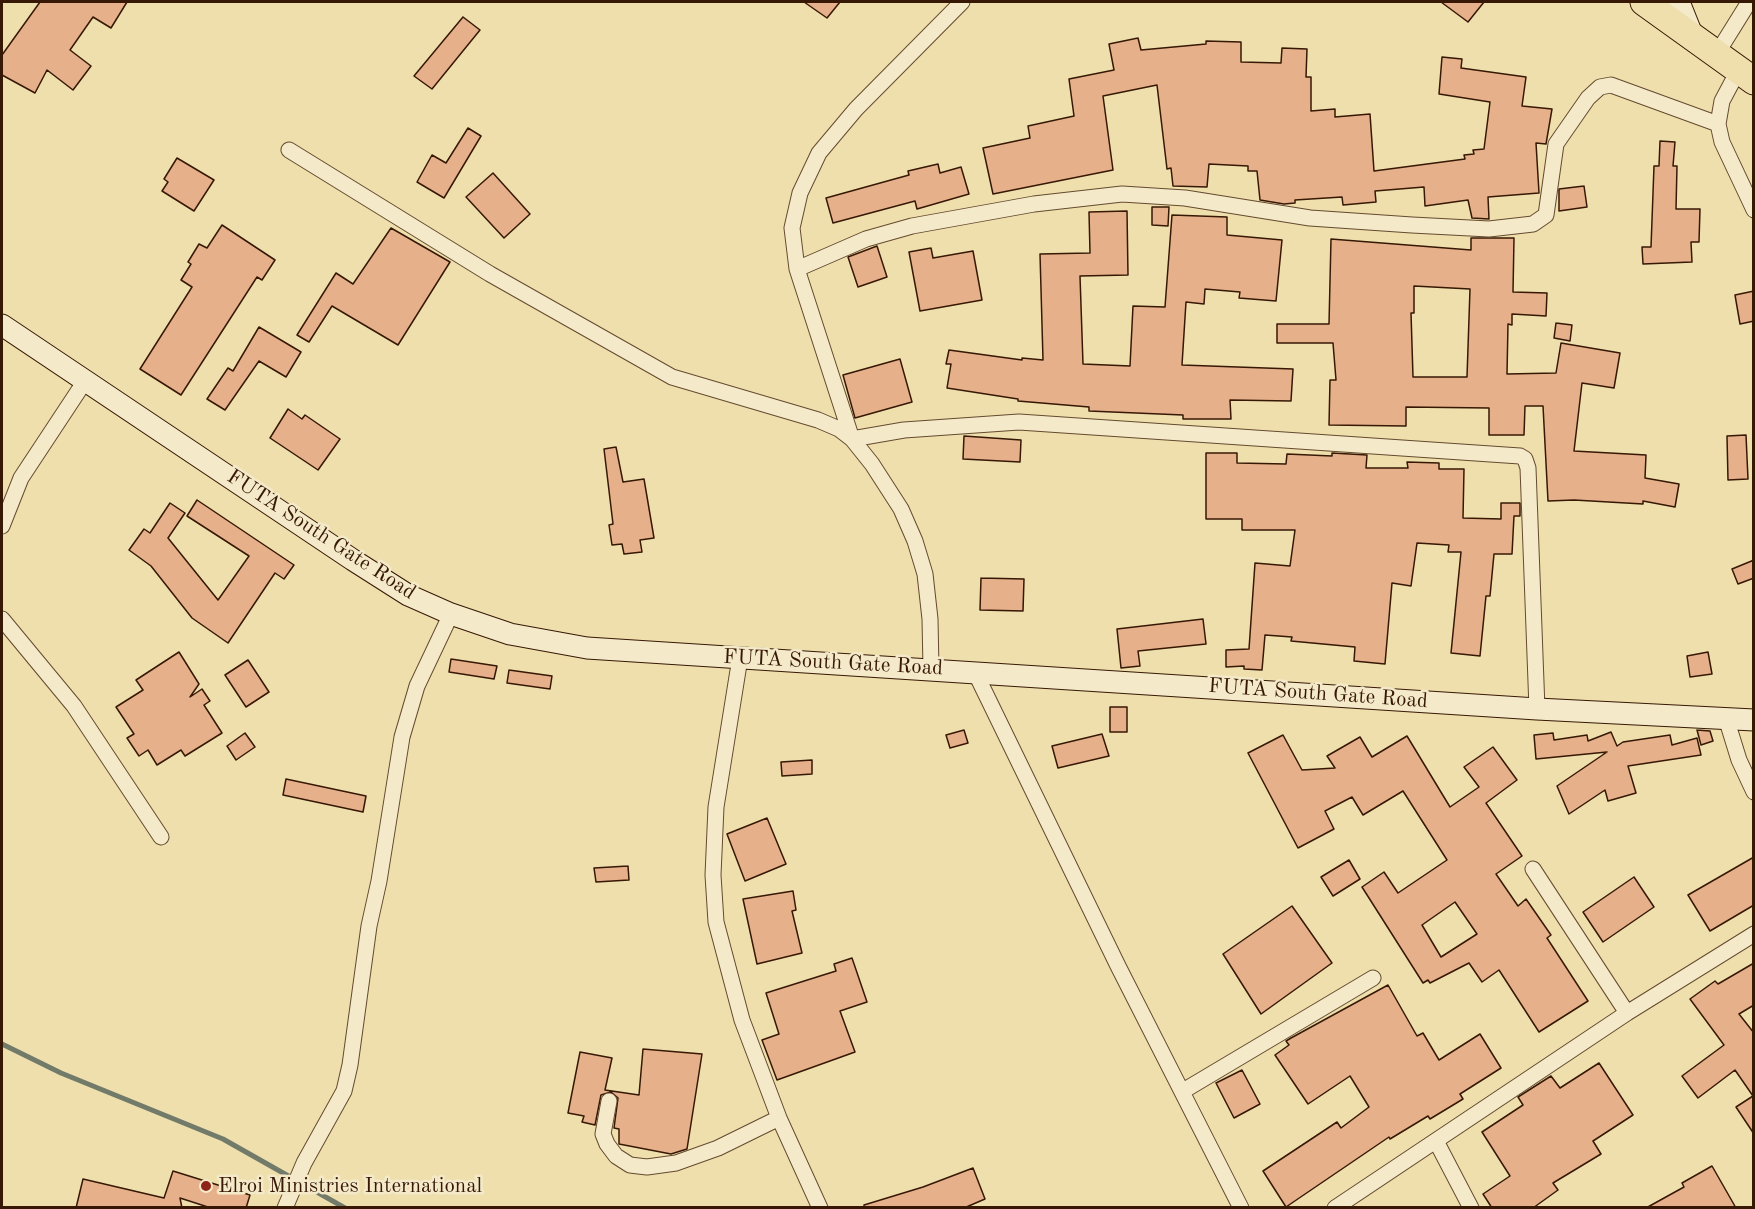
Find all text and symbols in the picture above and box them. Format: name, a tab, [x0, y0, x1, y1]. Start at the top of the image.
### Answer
street label: FUTA South Gate Road	[222, 464, 420, 606]
street label: FUTA South Gate Road	[722, 645, 944, 681]
street label: FUTA South Gate Road	[1207, 674, 1429, 714]
place label: Elroi Ministries International	[218, 1173, 482, 1199]
marker: Elroi Ministries International	[199, 1179, 213, 1193]

